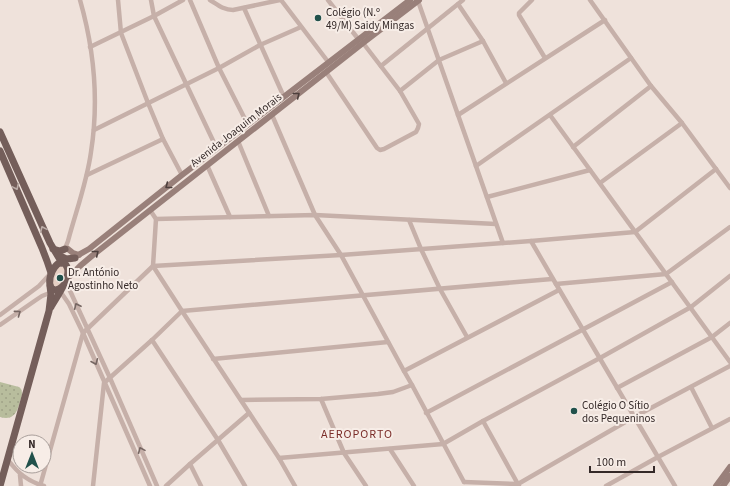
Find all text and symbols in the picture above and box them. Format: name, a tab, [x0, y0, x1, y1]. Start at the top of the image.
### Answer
place label: Colégio (N.º 49/M) Saidy Mingas	[326, 5, 415, 33]
marker: Colégio (N.º 49/M) Saidy Mingas	[313, 13, 323, 23]
street label: Avenida Joaquim Morais	[187, 89, 285, 170]
one-way arrow	[293, 93, 300, 100]
one-way arrow	[166, 182, 173, 189]
one-way arrow	[11, 183, 19, 190]
one-way arrow	[40, 225, 48, 233]
one-way arrow	[91, 251, 98, 258]
place label: Dr. António Agostinho Neto	[68, 265, 138, 293]
marker: Dr. António Agostinho Neto	[55, 273, 65, 283]
one-way arrow	[74, 303, 82, 310]
one-way arrow	[14, 310, 21, 318]
one-way arrow	[90, 357, 98, 365]
place label: Colégio O Sítio dos Pequeninos	[582, 398, 655, 426]
marker: Colégio O Sítio dos Pequeninos	[569, 406, 579, 416]
district label: AEROPORTO	[321, 426, 393, 443]
north arrow	[12, 434, 52, 474]
text: N	[28, 437, 36, 452]
one-way arrow	[138, 447, 146, 454]
scale bar	[590, 448, 654, 474]
text: 100 m	[596, 454, 626, 471]

